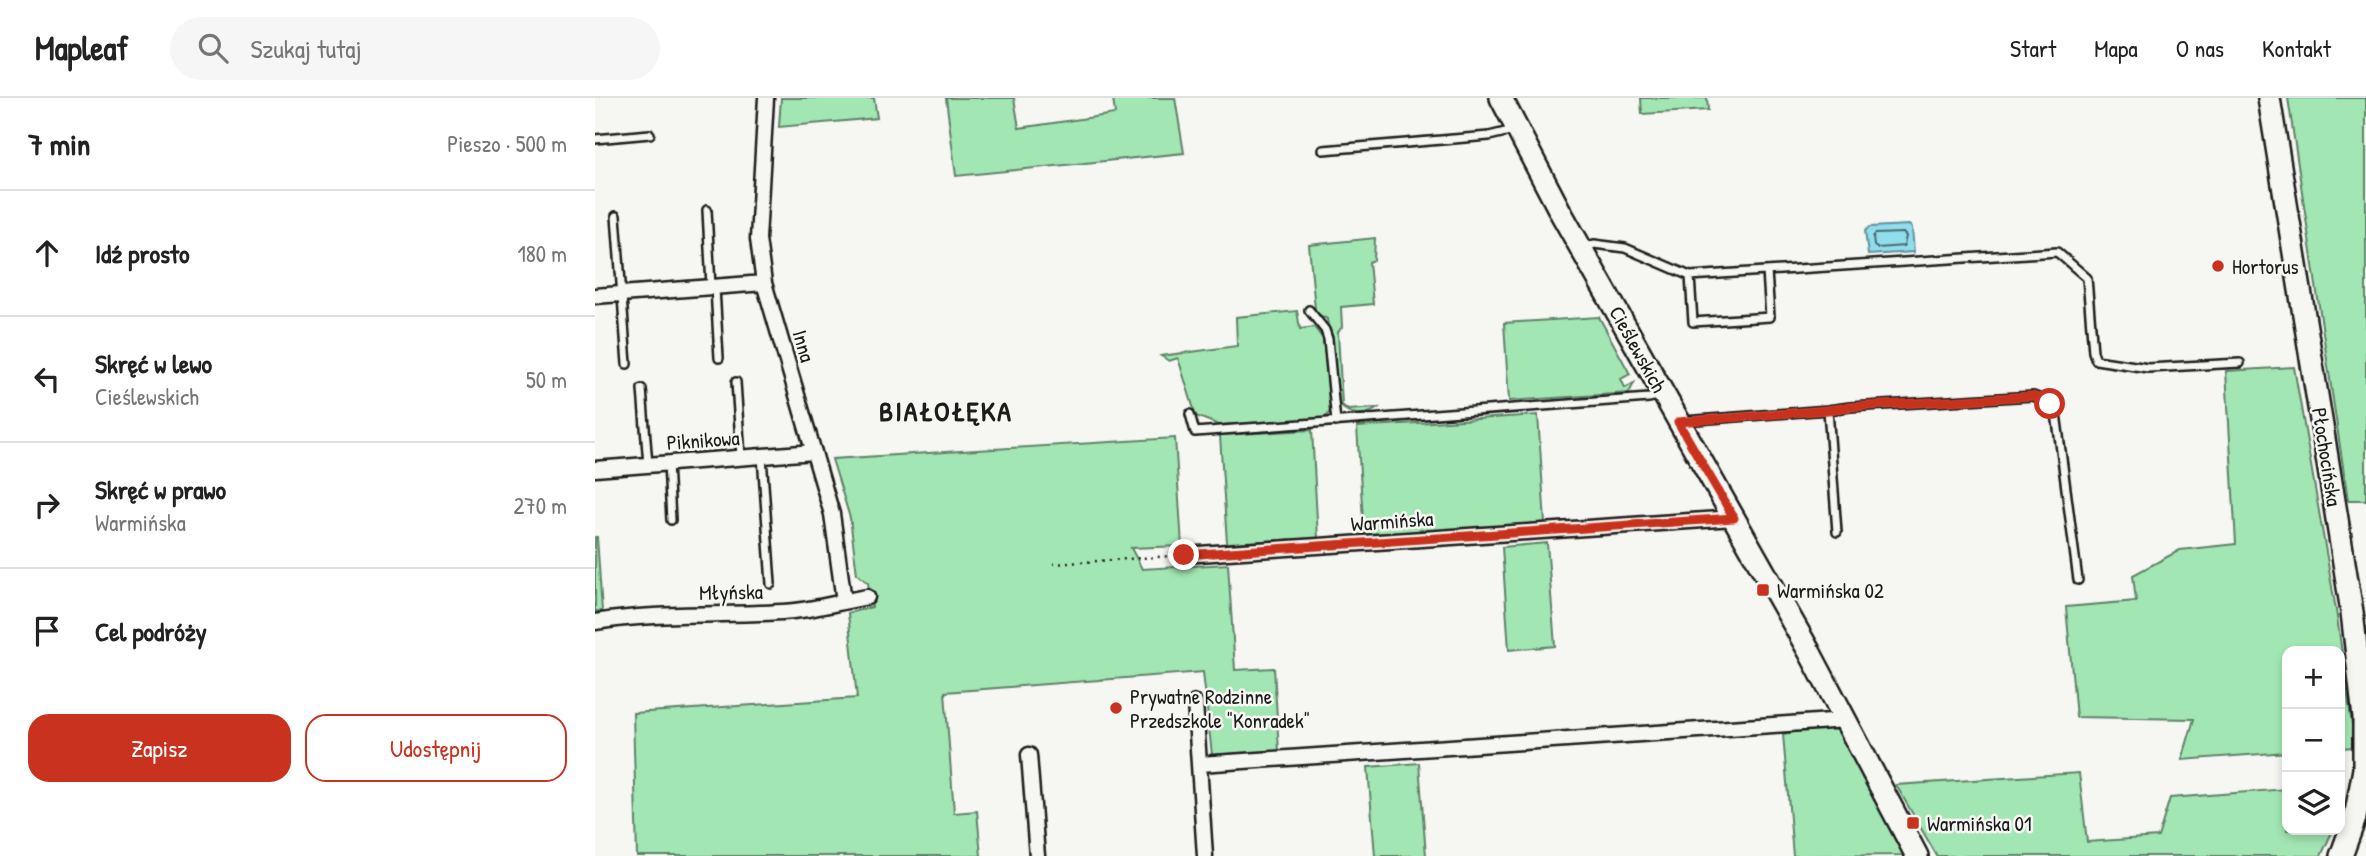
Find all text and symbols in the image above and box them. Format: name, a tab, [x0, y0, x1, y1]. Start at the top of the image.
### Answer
search box	[170, 17, 660, 80]
text: Mapleaf	[35, 26, 128, 70]
icon: search	[194, 29, 232, 67]
text: Szukaj tutaj	[250, 31, 362, 66]
text: Start	[2010, 32, 2056, 64]
text: Mapa	[2094, 32, 2138, 64]
text: O nas	[2176, 32, 2224, 64]
text: Kontakt	[2262, 32, 2331, 64]
text: 7 min	[28, 124, 90, 164]
text: Pieszo · 500 m	[447, 128, 567, 159]
icon: ahead	[28, 234, 66, 272]
text: Idź prosto	[95, 236, 189, 271]
text: 180 m	[517, 238, 567, 269]
place label: Hortorus	[2232, 252, 2299, 281]
marker: Hortorus	[2210, 258, 2226, 274]
street label: Cieślewskich	[1602, 301, 1674, 398]
street label: Inna	[786, 327, 822, 365]
text: Skręć w lewo	[95, 346, 212, 381]
icon: left	[28, 360, 66, 398]
text: 50 m	[526, 364, 567, 395]
text: Cieślewskich	[95, 381, 199, 412]
route start	[2034, 388, 2065, 419]
district label: BIAŁOŁĘKA	[879, 392, 1013, 430]
street label: Płochocińska	[2305, 406, 2349, 508]
street label: Piknikowa	[666, 423, 740, 457]
text: Skręć w prawo	[95, 472, 226, 507]
icon: right	[28, 486, 66, 524]
text: 270 m	[514, 490, 567, 521]
street label: Warmińska	[1350, 504, 1434, 538]
text: Warmińska	[95, 507, 186, 538]
route end	[1168, 539, 1199, 570]
place label: Warmińska 02	[1777, 576, 1884, 605]
street label: Młyńska	[699, 577, 763, 607]
marker: Warmińska 02	[1755, 582, 1771, 598]
icon: arrive	[28, 612, 66, 650]
text: Cel podróży	[95, 614, 207, 649]
map controls	[2282, 646, 2345, 835]
button: +	[2282, 646, 2345, 709]
place label: Prywatne Rodzinne Przedszkole "Konradek"	[1130, 682, 1310, 735]
marker: Prywatne Rodzinne Przedszkole "Konradek"	[1108, 700, 1124, 716]
button: −	[2282, 709, 2345, 772]
button: Zapisz	[28, 714, 291, 782]
button: Udostępnij	[305, 714, 567, 782]
button: layers	[2282, 772, 2345, 835]
place label: Warmińska 01	[1927, 809, 2032, 838]
marker: Warmińska 01	[1905, 815, 1921, 831]

